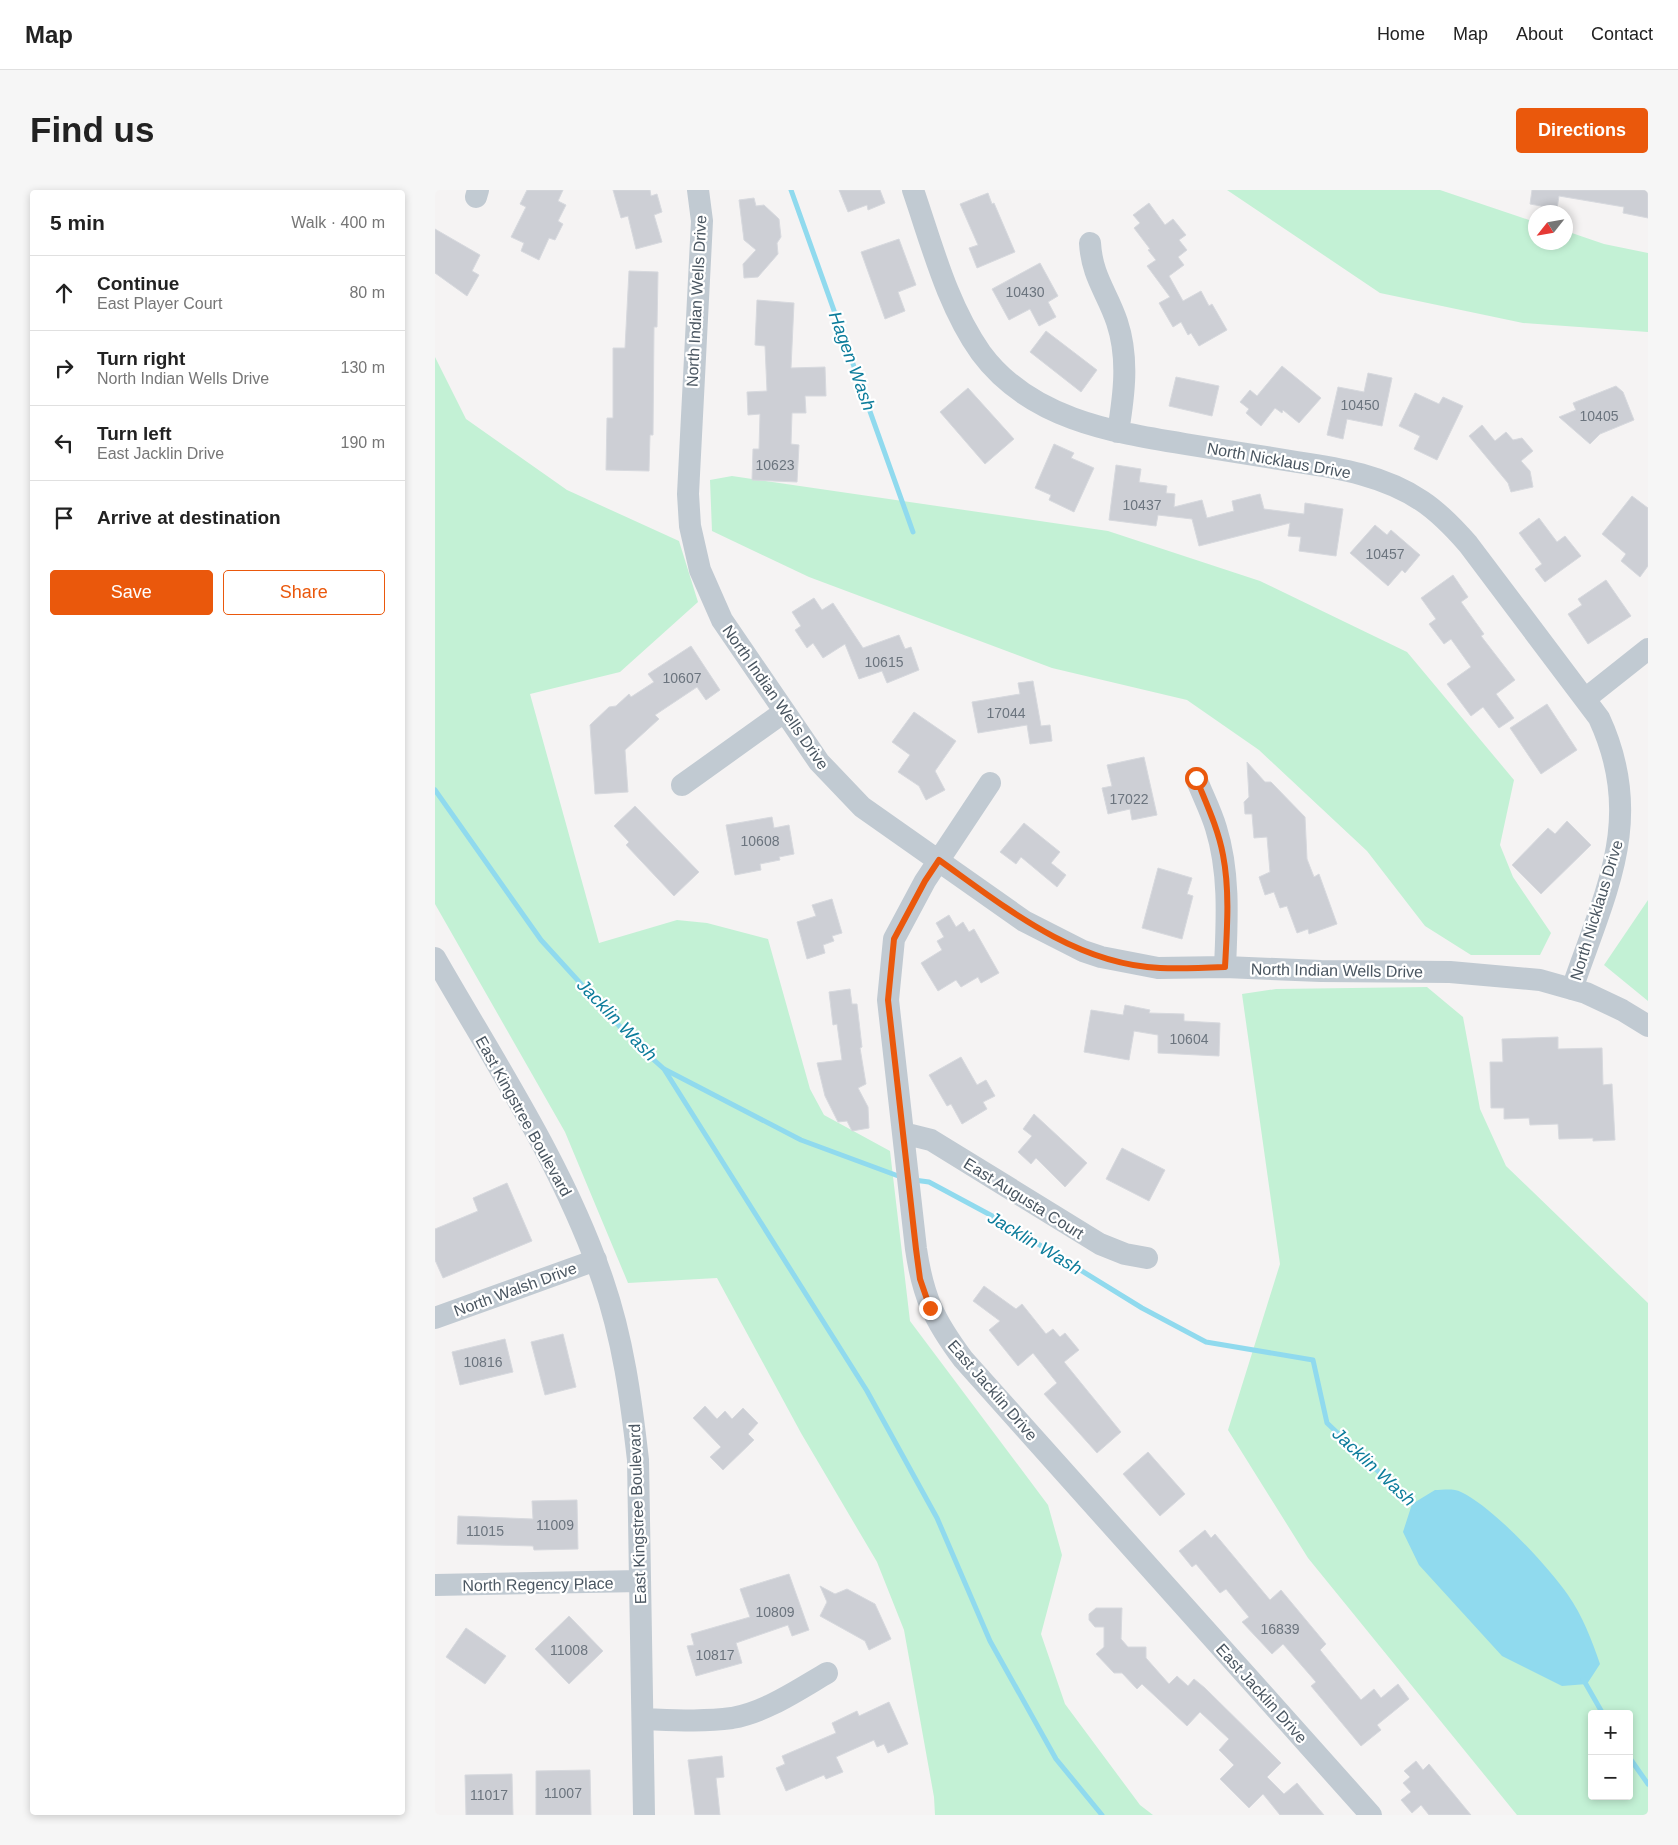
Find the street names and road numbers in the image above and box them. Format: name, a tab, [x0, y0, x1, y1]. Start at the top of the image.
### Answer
street label: North Indian Wells Drive	[684, 214, 709, 387]
street label: North Nicklaus Drive	[1206, 439, 1352, 482]
street label: North Indian Wells Drive	[719, 622, 832, 773]
street label: North Nicklaus Drive	[1567, 838, 1626, 982]
street label: North Indian Wells Drive	[1251, 960, 1423, 981]
street label: East Kingstree Boulevard	[472, 1033, 575, 1199]
street label: East Augusta Court	[961, 1155, 1087, 1242]
street label: North Walsh Drive	[452, 1259, 579, 1320]
street label: East Jacklin Drive	[944, 1337, 1041, 1444]
street label: East Kingstree Boulevard	[626, 1423, 649, 1604]
street label: North Regency Place	[462, 1575, 614, 1594]
street label: East Jacklin Drive	[1213, 1640, 1311, 1746]

